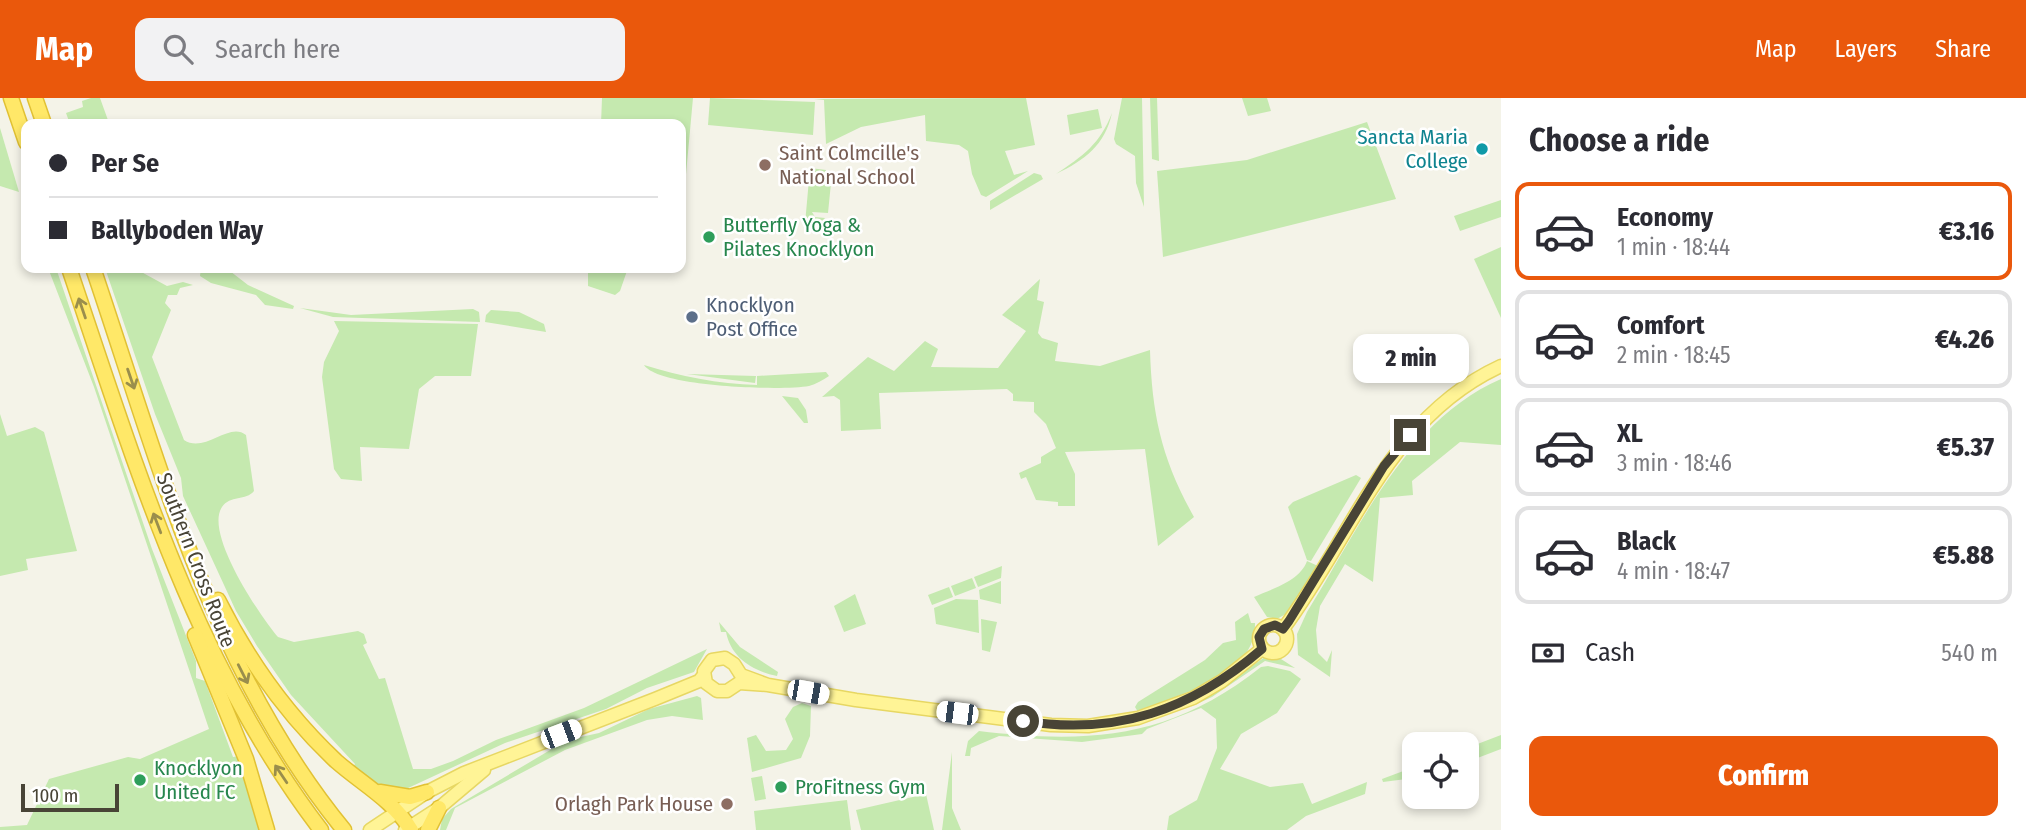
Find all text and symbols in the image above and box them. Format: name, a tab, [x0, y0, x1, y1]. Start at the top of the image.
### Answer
search box	[135, 18, 625, 81]
text: Map	[35, 29, 93, 69]
icon: search	[159, 30, 197, 68]
text: Search here	[215, 34, 340, 65]
text: Map	[1755, 35, 1797, 63]
text: Layers	[1835, 35, 1897, 63]
text: Share	[1935, 35, 1991, 63]
text: Choose a ride	[1529, 121, 1710, 159]
place label: Sancta Maria College	[1357, 124, 1468, 174]
place label: Saint Colmcille's National School	[779, 140, 919, 190]
marker: Sancta Maria College	[1474, 141, 1490, 157]
text: Per Se	[91, 148, 159, 179]
marker: Saint Colmcille's National School	[757, 157, 773, 173]
icon: car	[1533, 200, 1596, 263]
text: Economy	[1617, 202, 1713, 233]
place label: Butterfly Yoga & Pilates Knocklyon	[723, 212, 875, 262]
text: Ballyboden Way	[91, 215, 263, 246]
text: €3.16	[1939, 216, 1994, 247]
marker: Butterfly Yoga & Pilates Knocklyon	[701, 229, 717, 245]
text: 1 min · 18:44	[1617, 233, 1730, 261]
place label: Knocklyon Post Office	[706, 292, 798, 342]
one-way arrow	[75, 297, 88, 319]
icon: car	[1533, 308, 1596, 371]
marker: Knocklyon Post Office	[684, 309, 700, 325]
text: Comfort	[1617, 310, 1705, 341]
text: €4.26	[1935, 324, 1994, 355]
callout: 2 min	[1352, 334, 1468, 382]
text: 2 min · 18:45	[1617, 341, 1731, 369]
text: 2 min	[1386, 344, 1436, 372]
one-way arrow	[126, 367, 138, 389]
icon: car	[1533, 416, 1596, 479]
text: XL	[1617, 418, 1643, 449]
route end	[1394, 419, 1426, 451]
text: €5.37	[1937, 432, 1994, 463]
text: 3 min · 18:46	[1617, 449, 1732, 477]
street label: Southern Cross Route	[151, 469, 241, 651]
one-way arrow	[150, 512, 162, 534]
icon: car	[1533, 524, 1596, 587]
text: Black	[1617, 526, 1676, 557]
text: €5.88	[1933, 540, 1994, 571]
text: 4 min · 18:47	[1617, 557, 1730, 585]
icon: cash	[1529, 634, 1567, 672]
text: Cash	[1585, 637, 1635, 668]
text: 540 m	[1941, 639, 1998, 667]
one-way arrow	[236, 663, 250, 684]
car	[786, 678, 831, 706]
car	[935, 700, 980, 726]
route start	[1007, 705, 1039, 737]
car	[538, 717, 585, 751]
map controls	[1402, 732, 1479, 809]
button: locate	[1402, 732, 1479, 809]
button: Confirm	[1529, 736, 1998, 816]
place label: Knocklyon United FC	[154, 755, 243, 805]
one-way arrow	[274, 765, 288, 784]
marker: Knocklyon United FC	[132, 772, 148, 788]
place label: ProFitness Gym	[795, 774, 926, 800]
marker: ProFitness Gym	[773, 779, 789, 795]
scale bar	[21, 781, 119, 813]
text: 100 m	[32, 784, 78, 807]
place label: Orlagh Park House	[555, 791, 713, 817]
marker: Orlagh Park House	[719, 796, 735, 812]

